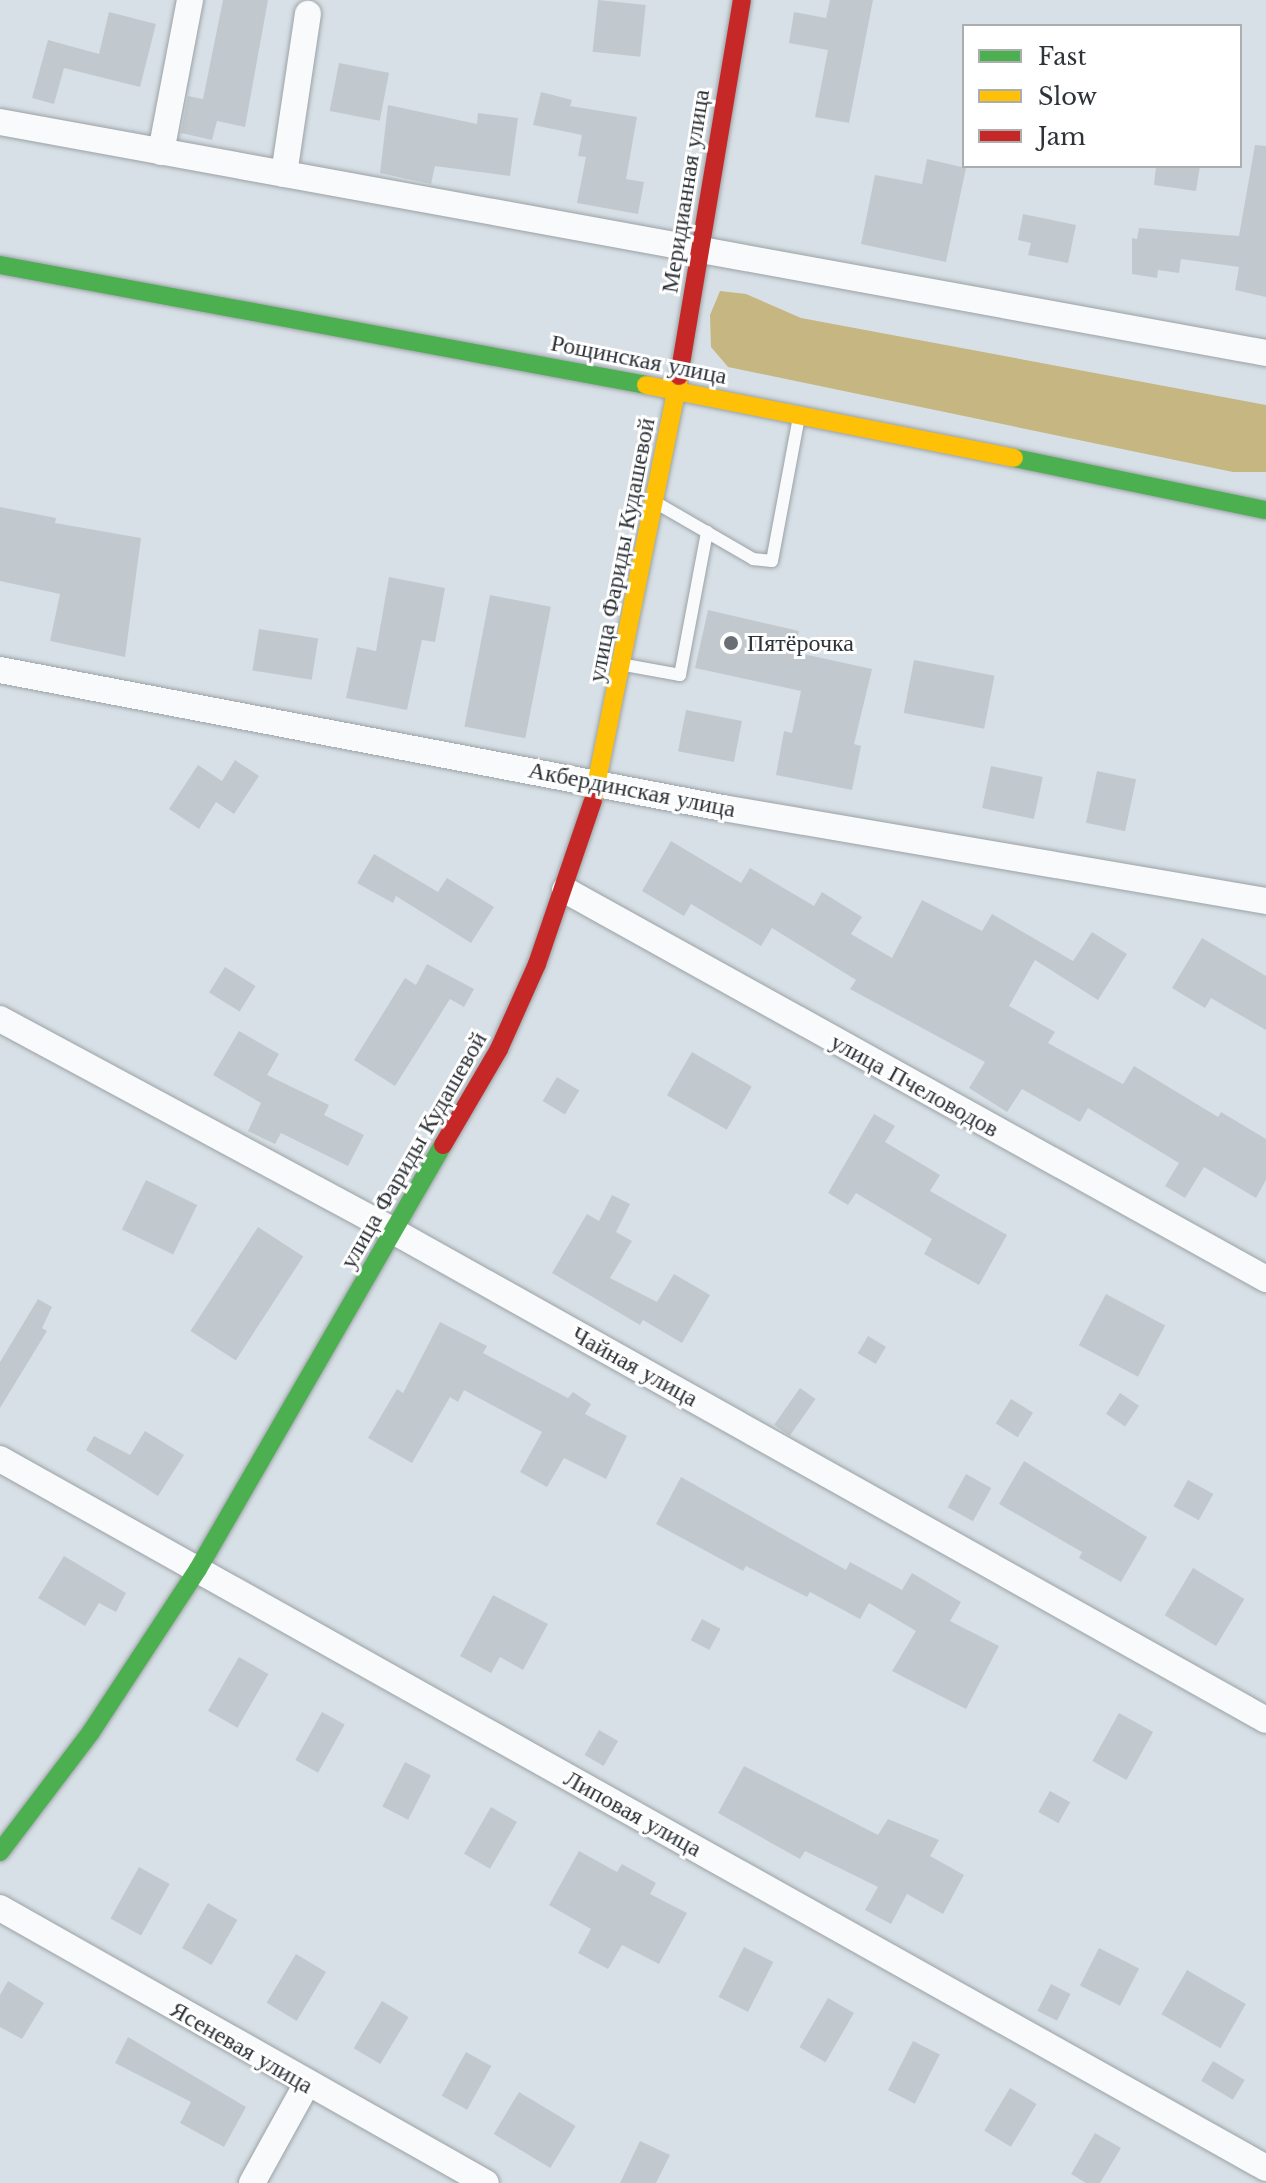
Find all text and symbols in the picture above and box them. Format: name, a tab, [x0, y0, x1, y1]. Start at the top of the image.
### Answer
legend	[962, 24, 1242, 168]
text: Fast	[1038, 42, 1086, 71]
text: Slow	[1038, 82, 1097, 111]
street label: Меридианная улица	[655, 87, 715, 295]
text: Jam	[1038, 122, 1086, 151]
street label: Рощинская улица	[549, 328, 729, 390]
street label: улица Фариды Кудашевой	[581, 415, 661, 685]
place label: Пятёрочка	[747, 629, 854, 657]
marker: Пятёрочка	[722, 634, 740, 652]
street label: Акбердинская улица	[526, 755, 738, 823]
street label: улица Фариды Кудашевой	[333, 1027, 493, 1273]
street label: улица Пчеловодов	[826, 1027, 1004, 1143]
street label: Чайная улица	[567, 1320, 703, 1412]
street label: Липовая улица	[559, 1763, 707, 1863]
street label: Ясеневая улица	[166, 1995, 318, 2099]

